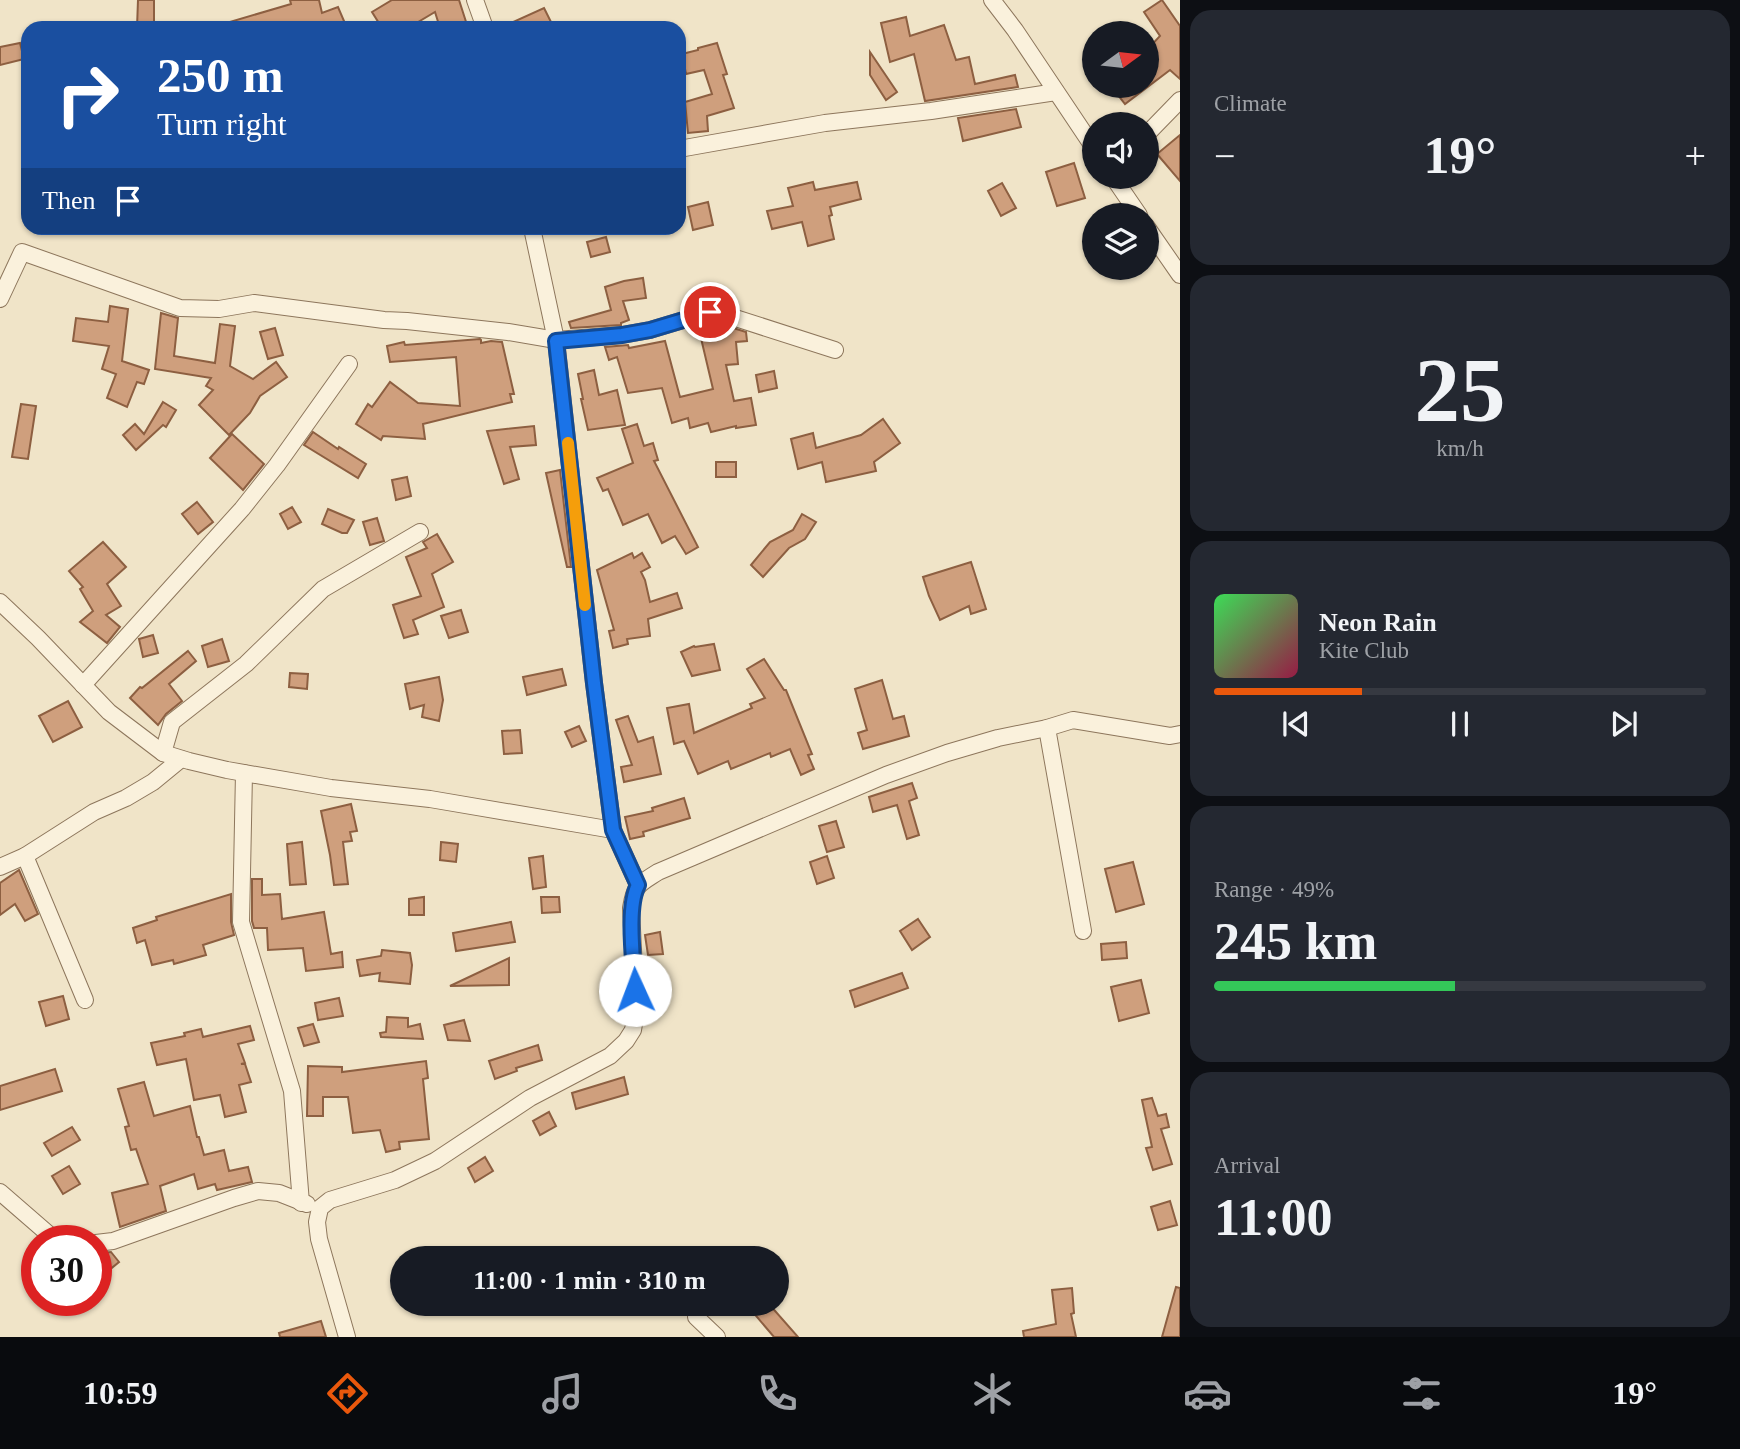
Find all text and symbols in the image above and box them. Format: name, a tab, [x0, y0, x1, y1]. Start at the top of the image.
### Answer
north arrow	[1082, 21, 1158, 98]
map controls	[1082, 21, 1159, 280]
text: 250 m	[157, 48, 284, 103]
icon: right	[42, 49, 133, 140]
text: Climate	[1214, 91, 1287, 116]
text: Turn right	[157, 106, 287, 142]
button: sound	[1082, 112, 1159, 189]
text: 19°	[1424, 127, 1496, 184]
text: −	[1214, 135, 1235, 177]
text: +	[1685, 135, 1706, 177]
icon: arrive	[109, 182, 147, 220]
text: Then	[42, 186, 95, 215]
button: layers	[1082, 203, 1159, 280]
pin	[680, 282, 740, 342]
icon: arrive	[691, 293, 729, 331]
text: 25	[1415, 340, 1506, 441]
text: km/h	[1436, 436, 1484, 461]
text: Neon Rain	[1319, 608, 1437, 637]
text: Kite Club	[1319, 638, 1409, 663]
icon: previous	[1277, 705, 1315, 743]
icon: pause	[1441, 705, 1479, 743]
icon: next	[1605, 705, 1643, 743]
text: Range · 49%	[1214, 877, 1334, 902]
text: 245 km	[1214, 913, 1377, 970]
position arrow	[598, 953, 672, 1027]
text: Arrival	[1214, 1153, 1280, 1178]
text: 11:00	[1214, 1189, 1332, 1246]
speed limit sign: 30	[21, 1225, 112, 1316]
text: 11:00 · 1 min · 310 m	[473, 1266, 706, 1295]
icon: directions	[323, 1369, 372, 1418]
icon: music	[538, 1369, 587, 1418]
icon: phone	[753, 1369, 802, 1418]
icon: climate	[968, 1369, 1017, 1418]
icon: car	[1183, 1369, 1232, 1418]
icon: filters	[1397, 1369, 1446, 1418]
text: 10:59	[83, 1375, 158, 1411]
text: 19°	[1612, 1375, 1657, 1411]

